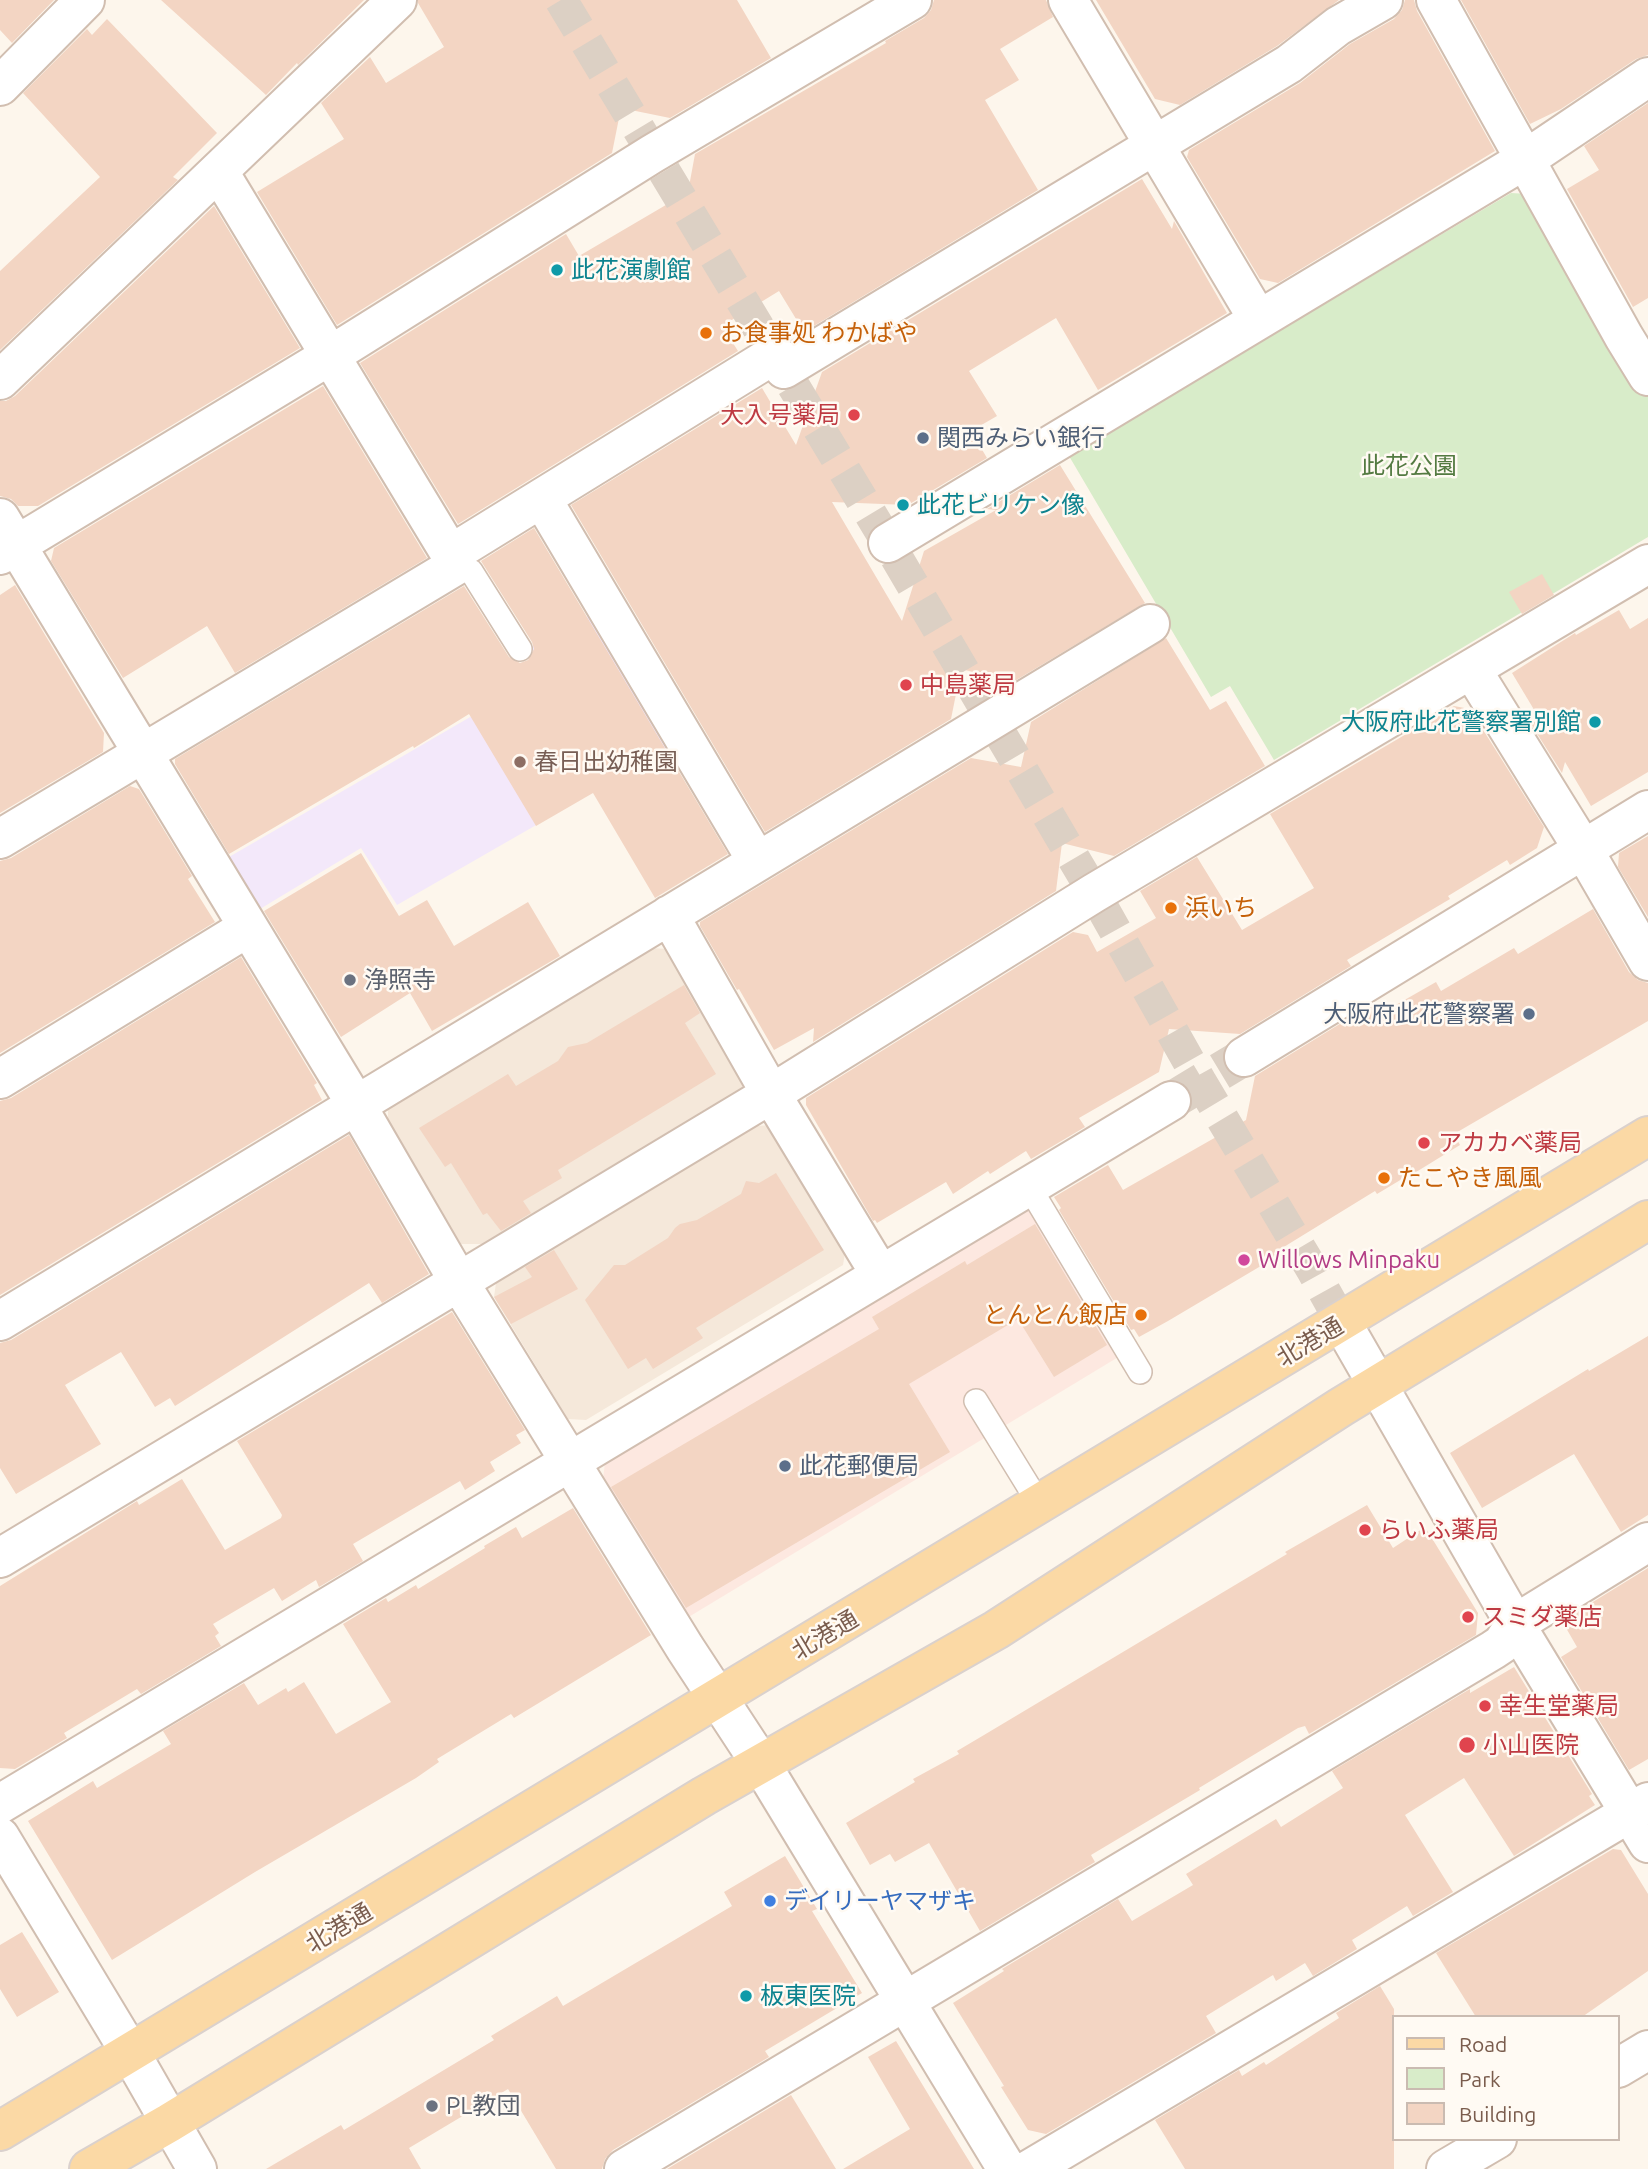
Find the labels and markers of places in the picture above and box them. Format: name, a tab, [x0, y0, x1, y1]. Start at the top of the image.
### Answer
place label: 此花演劇館	[571, 256, 691, 284]
marker: 此花演劇館	[549, 262, 565, 278]
place label: お食事処 わかばや	[720, 319, 917, 347]
marker: お食事処 わかばや	[698, 325, 714, 341]
place label: 大入号薬局	[720, 401, 840, 429]
marker: 大入号薬局	[846, 407, 862, 423]
place label: 関西みらい銀行	[937, 424, 1105, 452]
marker: 関西みらい銀行	[915, 430, 931, 446]
place label: 此花ビリケン像	[917, 491, 1085, 519]
marker: 此花ビリケン像	[895, 497, 911, 513]
place label: 中島薬局	[920, 671, 1016, 699]
marker: 中島薬局	[898, 677, 914, 693]
place label: 大阪府此花警察署別館	[1341, 708, 1581, 736]
marker: 大阪府此花警察署別館	[1587, 714, 1603, 730]
place label: 春日出幼稚園	[534, 748, 678, 776]
marker: 春日出幼稚園	[512, 754, 528, 770]
place label: 浜いち	[1185, 894, 1257, 922]
marker: 浜いち	[1163, 900, 1179, 916]
place label: 浄照寺	[364, 966, 436, 994]
marker: 浄照寺	[342, 972, 358, 988]
place label: 大阪府此花警察署	[1323, 1000, 1515, 1028]
marker: 大阪府此花警察署	[1521, 1006, 1537, 1022]
place label: アカカベ薬局	[1438, 1129, 1582, 1157]
marker: アカカベ薬局	[1416, 1135, 1432, 1151]
place label: たこやき風風	[1398, 1164, 1542, 1192]
marker: たこやき風風	[1376, 1170, 1392, 1186]
place label: Willows Minpaku	[1258, 1246, 1440, 1274]
marker: Willows Minpaku	[1236, 1252, 1252, 1268]
place label: とんとん飯店	[983, 1301, 1127, 1329]
marker: とんとん飯店	[1133, 1307, 1149, 1323]
place label: 此花郵便局	[799, 1452, 919, 1480]
marker: 此花郵便局	[777, 1458, 793, 1474]
place label: らいふ薬局	[1379, 1516, 1499, 1544]
marker: らいふ薬局	[1357, 1522, 1373, 1538]
place label: スミダ薬店	[1482, 1603, 1602, 1631]
marker: スミダ薬店	[1460, 1609, 1476, 1625]
place label: 幸生堂薬局	[1499, 1692, 1619, 1720]
marker: 幸生堂薬局	[1477, 1698, 1493, 1714]
place label: 小山医院	[1483, 1731, 1579, 1759]
marker: 小山医院	[1457, 1735, 1477, 1755]
place label: デイリーヤマザキ	[784, 1887, 976, 1915]
marker: デイリーヤマザキ	[762, 1893, 778, 1909]
place label: 板東医院	[760, 1982, 856, 2010]
marker: 板東医院	[738, 1988, 754, 2004]
place label: PL教団	[446, 2092, 521, 2120]
marker: PL教団	[424, 2098, 440, 2114]

